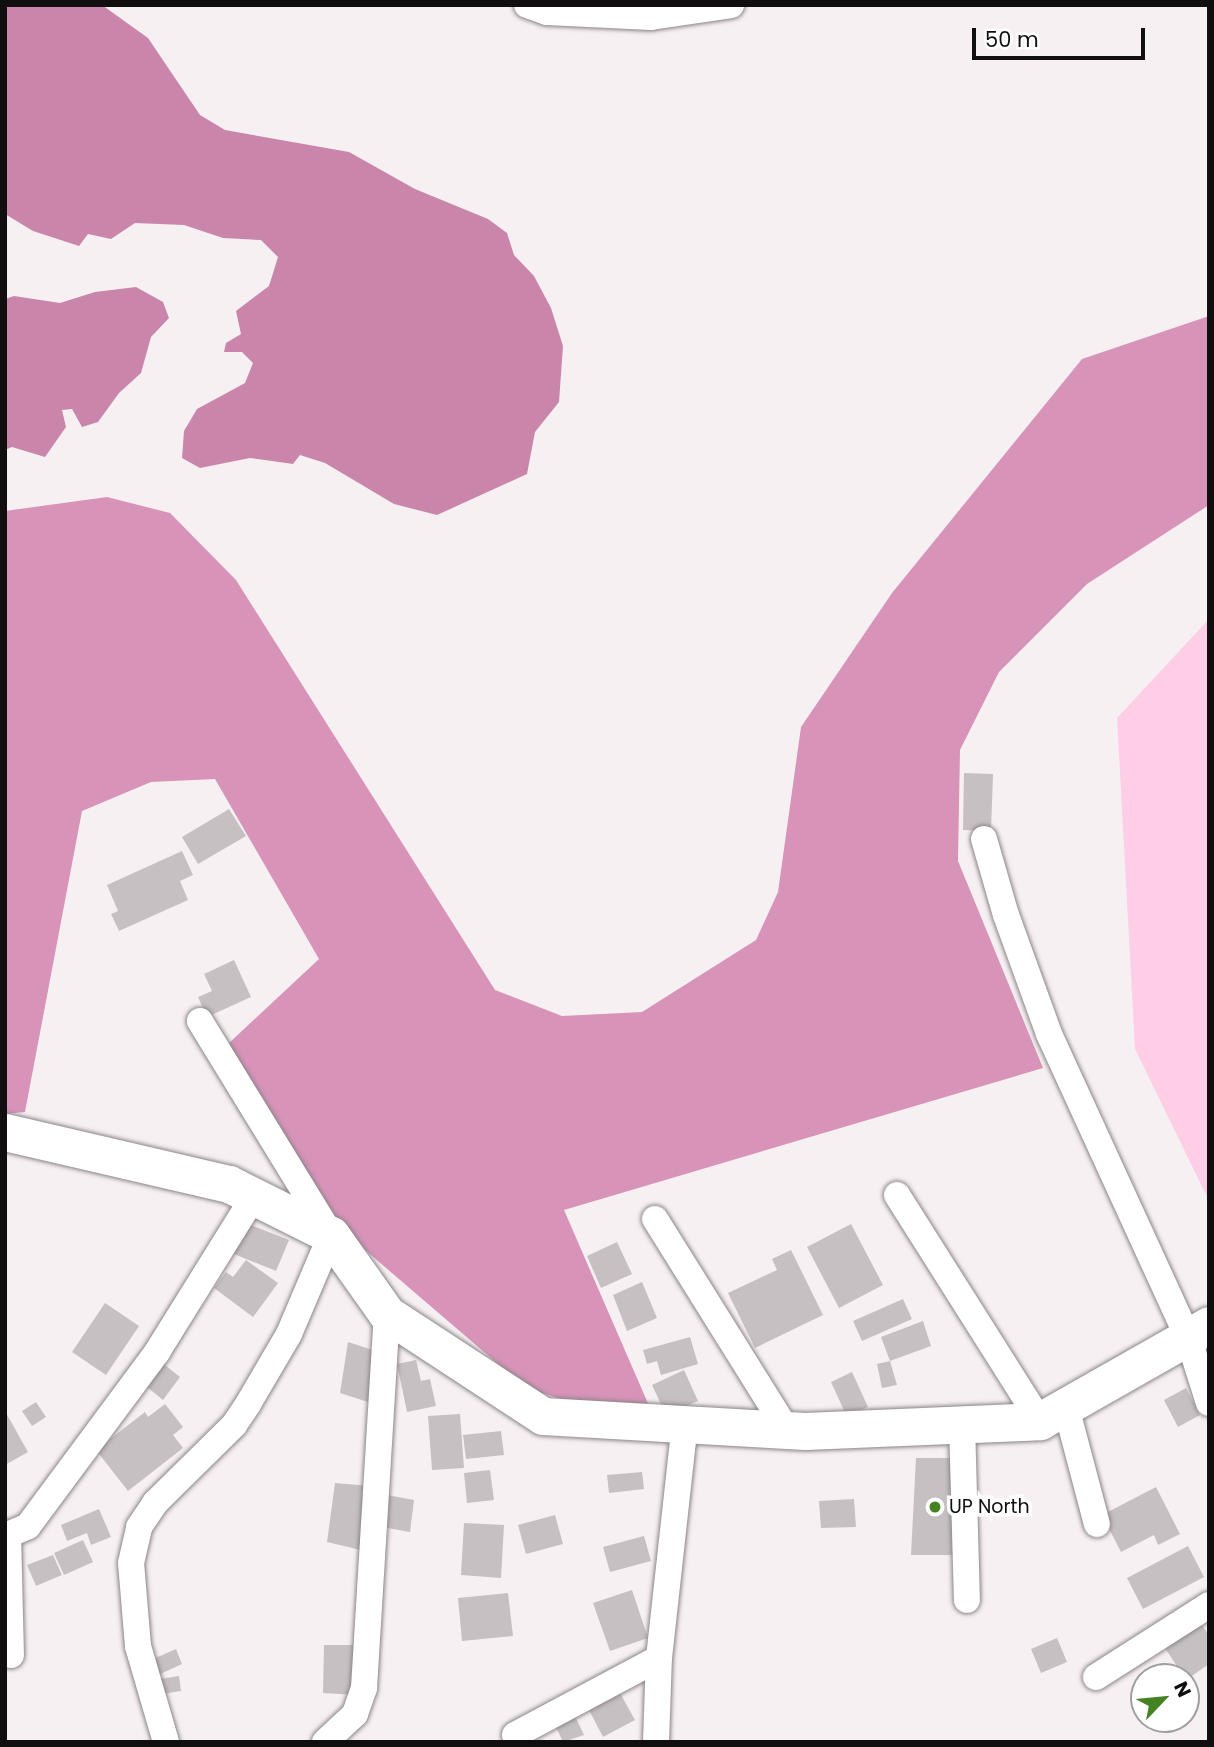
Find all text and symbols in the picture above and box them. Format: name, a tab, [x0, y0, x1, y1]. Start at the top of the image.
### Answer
scale bar	[976, 14, 1149, 58]
text: 50 m	[985, 25, 1039, 54]
place label: UP North	[949, 1496, 1030, 1518]
marker: UP North	[927, 1499, 943, 1515]
north arrow	[1130, 1663, 1200, 1733]
text: N	[1167, 1677, 1198, 1702]

